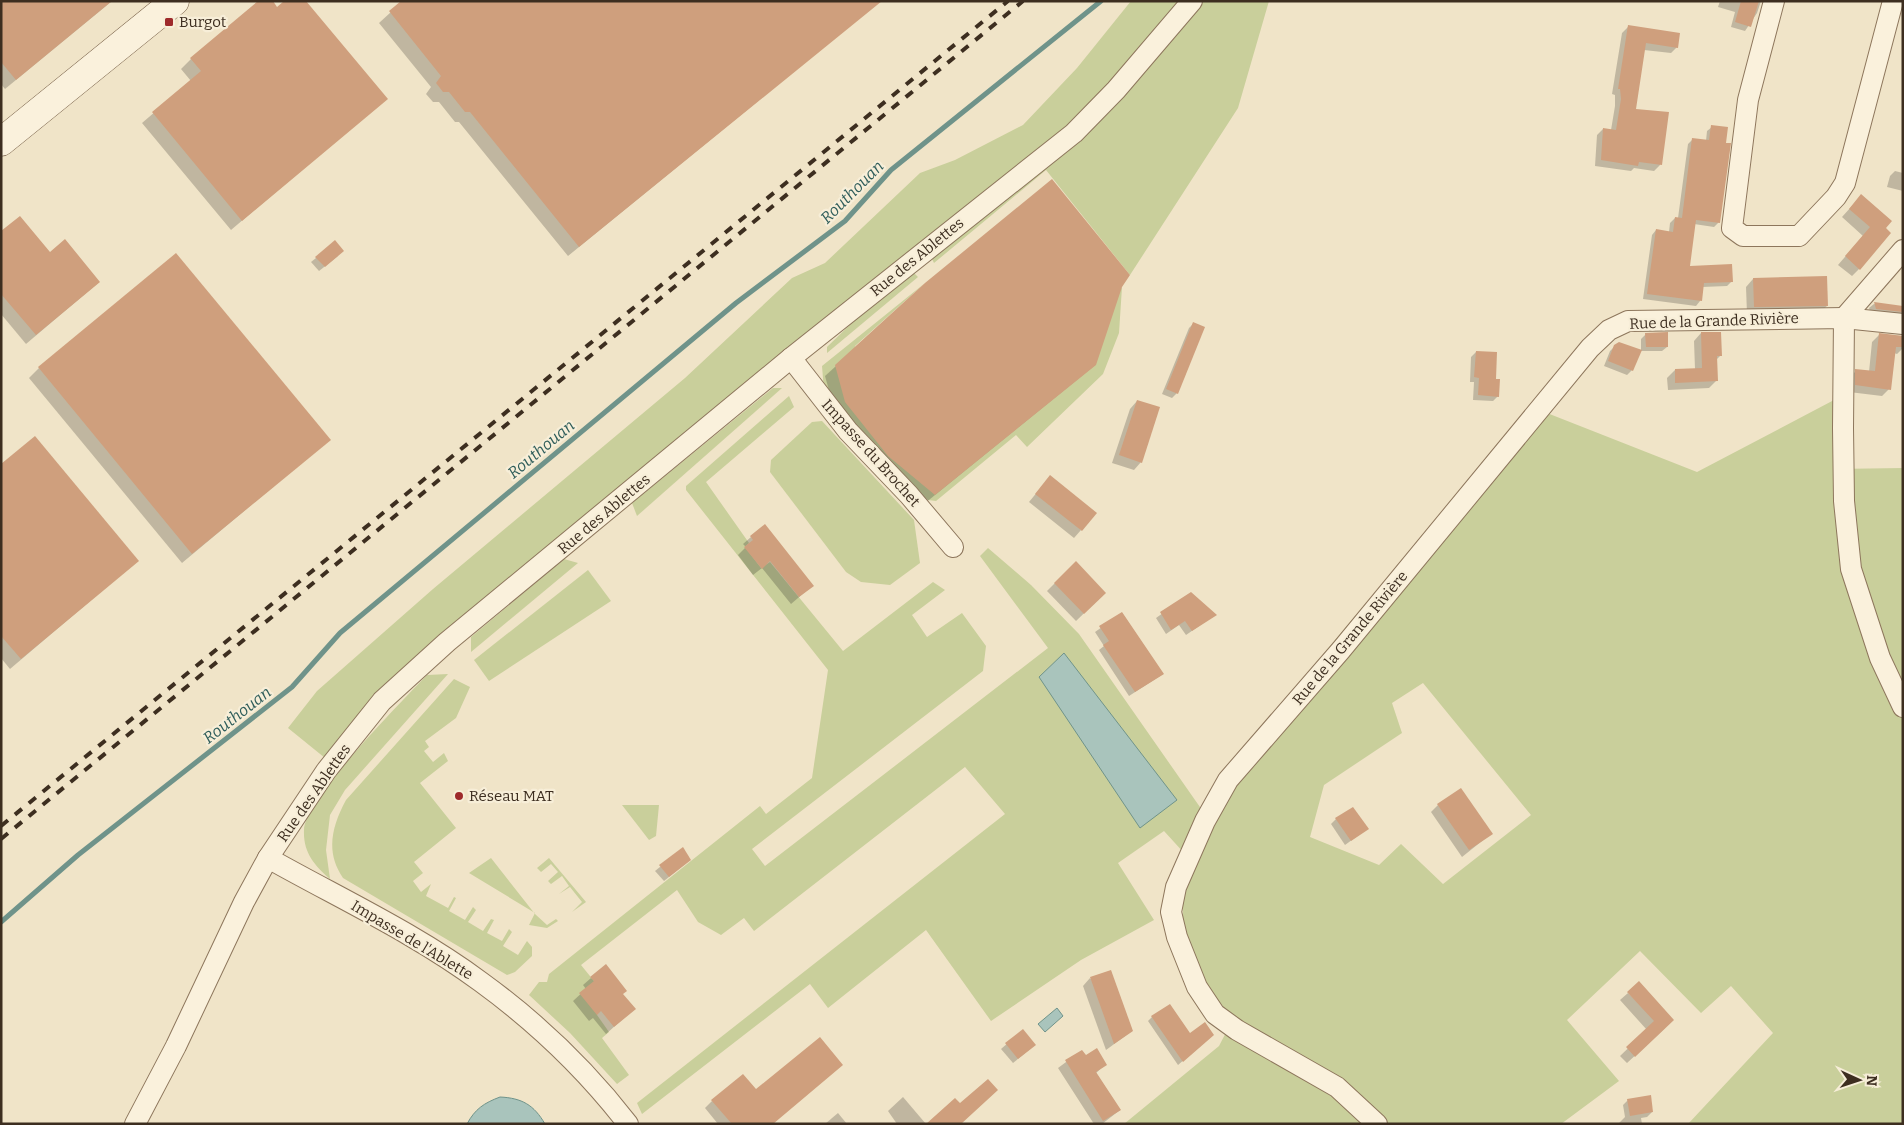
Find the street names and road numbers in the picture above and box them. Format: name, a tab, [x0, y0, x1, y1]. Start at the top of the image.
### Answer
street label: Rue des Ablettes	[867, 214, 967, 300]
street label: Rue de la Grande Rivière	[1629, 309, 1799, 333]
street label: Impasse du Brochet	[818, 396, 924, 511]
street label: Rue des Ablettes	[554, 470, 654, 558]
street label: Rue de la Grande Rivière	[1289, 567, 1411, 709]
street label: Rue des Ablettes	[274, 741, 354, 845]
street label: Impasse de l'Ablette	[348, 897, 476, 983]

